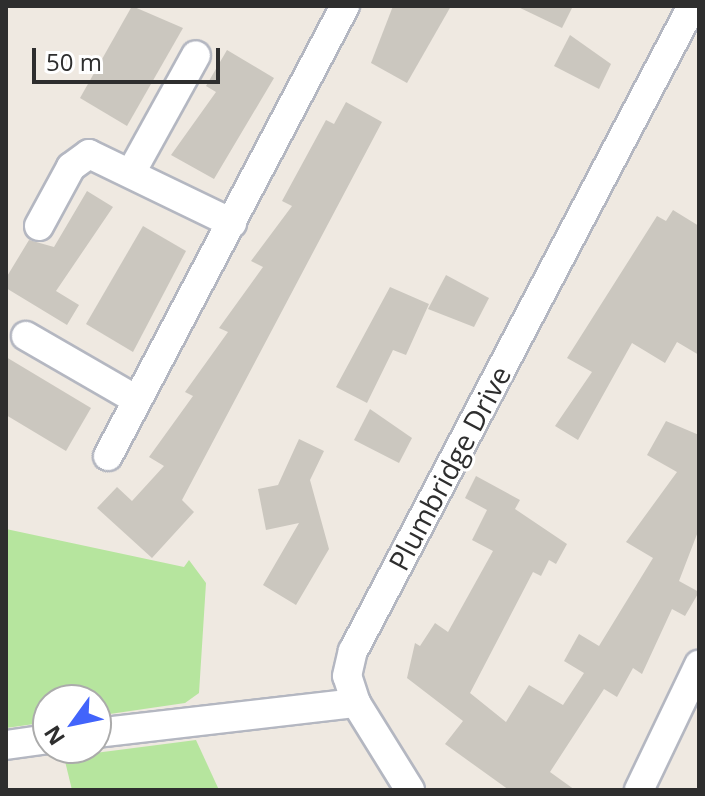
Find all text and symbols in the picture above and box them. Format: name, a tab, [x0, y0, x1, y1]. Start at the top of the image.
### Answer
scale bar	[36, 32, 224, 82]
text: 50 m	[46, 45, 102, 78]
street label: Plumbridge Drive	[381, 360, 517, 576]
north arrow	[32, 684, 112, 764]
text: N	[36, 720, 71, 752]

